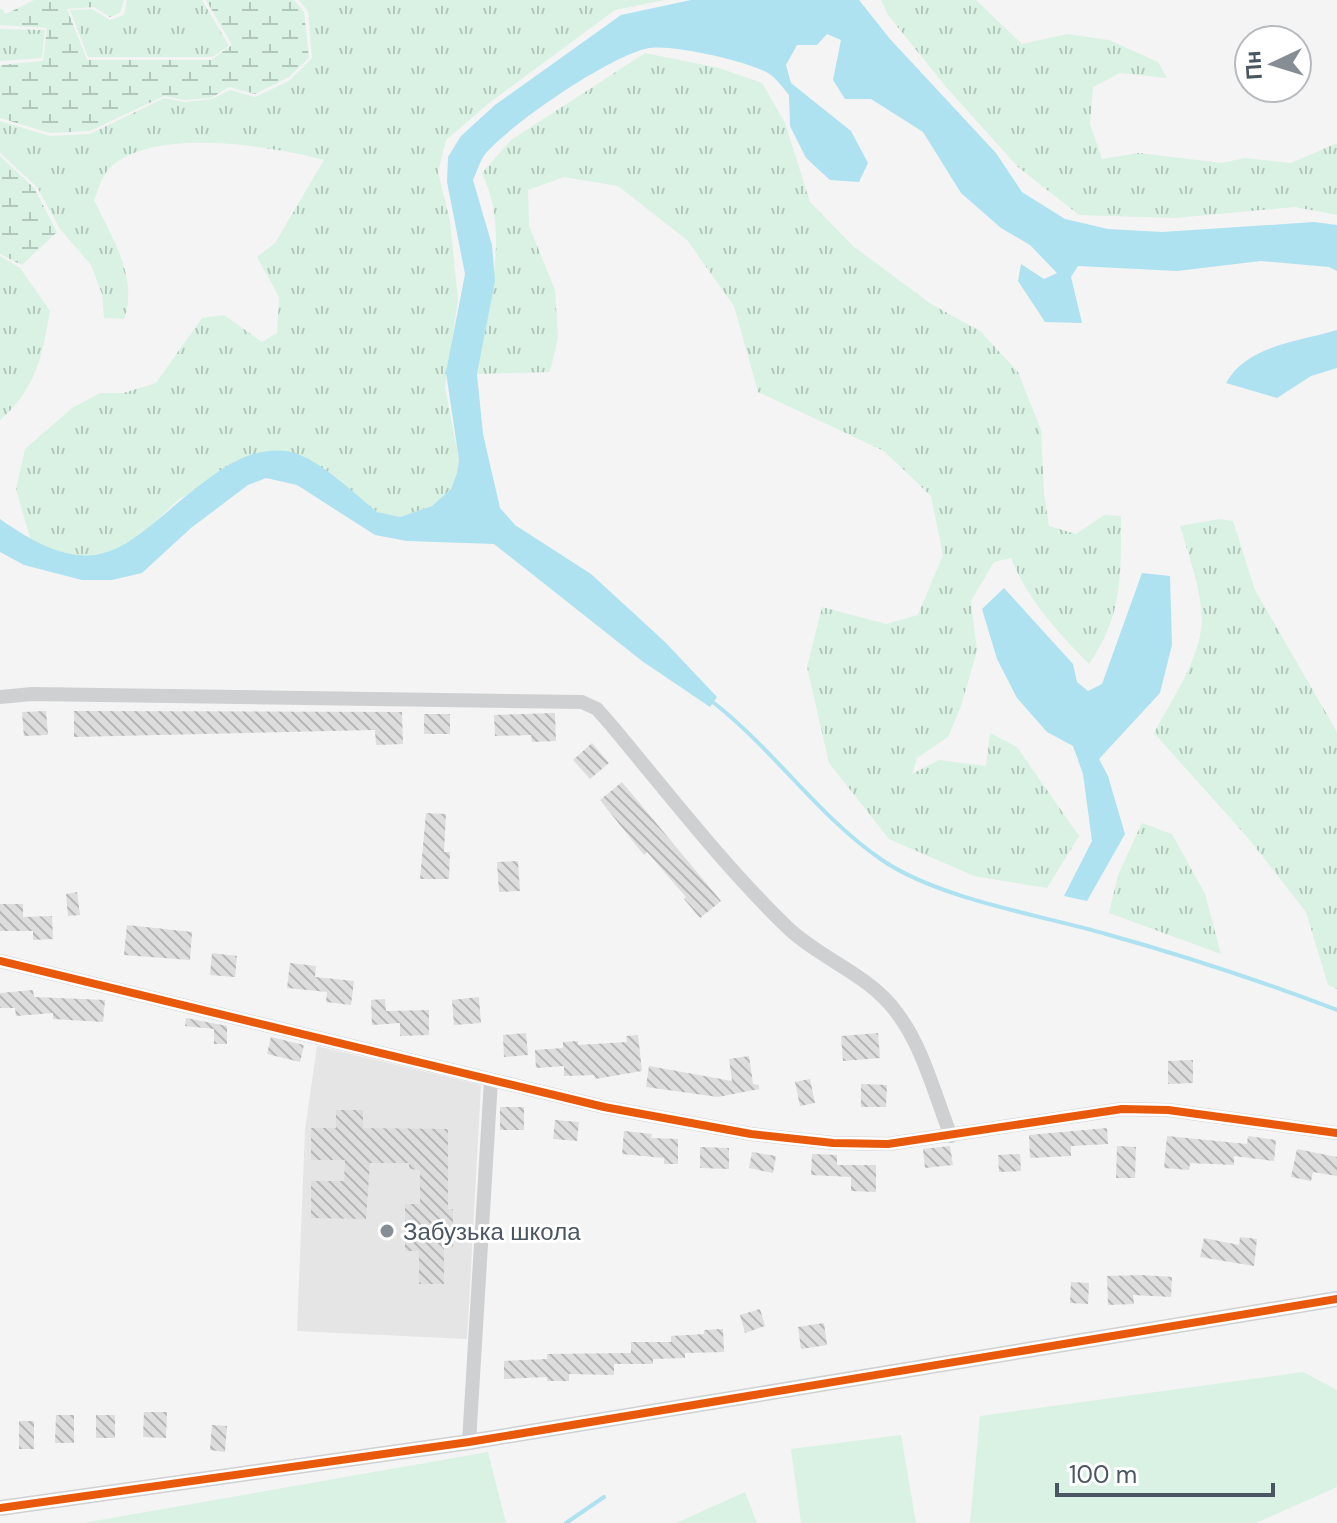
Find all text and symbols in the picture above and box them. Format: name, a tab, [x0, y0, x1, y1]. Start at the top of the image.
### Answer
north arrow	[1233, 24, 1313, 104]
text: Пн	[1238, 50, 1269, 81]
place label: Забузька школа	[403, 1216, 581, 1247]
marker: Забузька школа	[378, 1222, 396, 1240]
scale bar	[1057, 1447, 1273, 1497]
text: 100 m	[1069, 1459, 1137, 1490]

